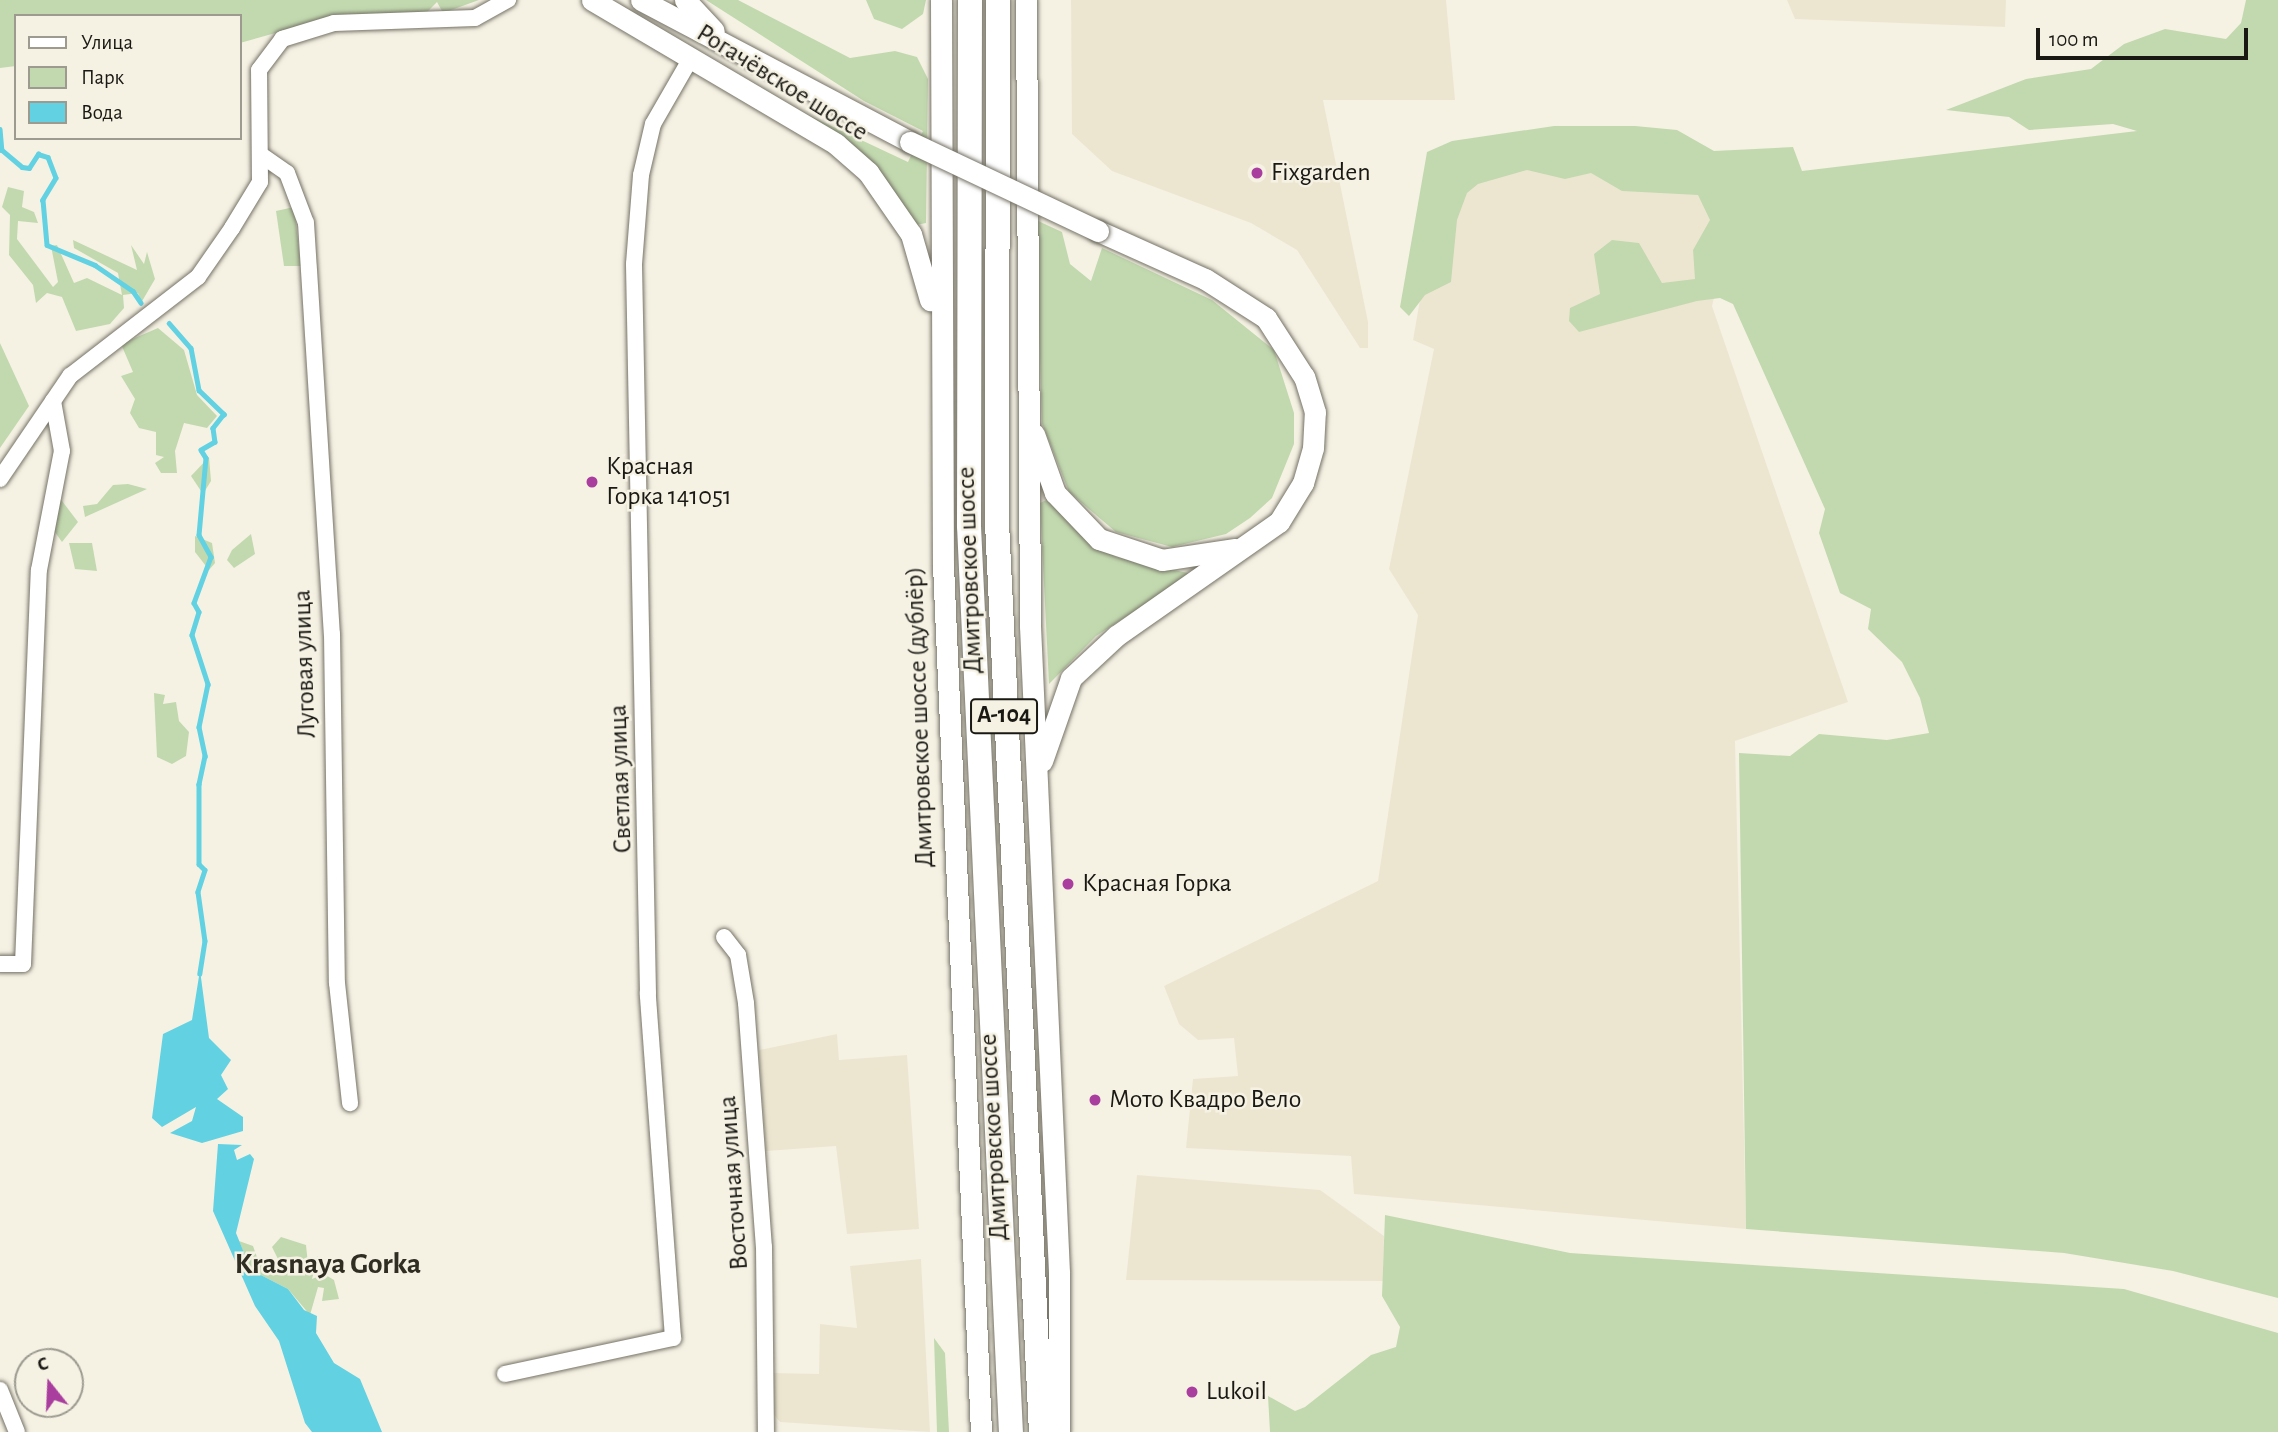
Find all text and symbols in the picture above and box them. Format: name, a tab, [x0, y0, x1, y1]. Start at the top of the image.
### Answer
legend	[14, 14, 242, 140]
scale bar	[2040, 14, 2252, 58]
street label: Рогачёвское шоссе	[690, 18, 874, 148]
text: 100 m	[2049, 29, 2099, 50]
text: Улица	[81, 32, 133, 53]
text: Парк	[81, 67, 124, 88]
text: Вода	[81, 102, 123, 123]
place label: Fixgarden	[1271, 157, 1371, 189]
marker: Fixgarden	[1249, 165, 1265, 181]
place label: Красная Горка 141051	[606, 451, 732, 512]
street label: Дмитровское шоссе	[951, 466, 989, 674]
marker: Красная Горка 141051	[584, 474, 600, 490]
street label: Дмитровское шоссе (дублёр)	[899, 566, 941, 868]
street label: Луговая улица	[287, 589, 323, 739]
road number: А-104	[969, 696, 1039, 736]
street label: Светлая улица	[603, 704, 639, 854]
place label: Красная Горка	[1082, 868, 1232, 900]
marker: Красная Горка	[1060, 876, 1076, 892]
street label: Дмитровское шоссе	[973, 1033, 1015, 1241]
place label: Мото Квадро Вело	[1109, 1084, 1301, 1116]
marker: Мото Квадро Вело	[1087, 1092, 1103, 1108]
street label: Восточная улица	[712, 1095, 756, 1271]
district label: Krasnaya Gorka	[235, 1246, 421, 1282]
north arrow	[14, 1348, 84, 1418]
text: С	[35, 1354, 51, 1375]
place label: Lukoil	[1206, 1376, 1267, 1408]
marker: Lukoil	[1184, 1384, 1200, 1400]

